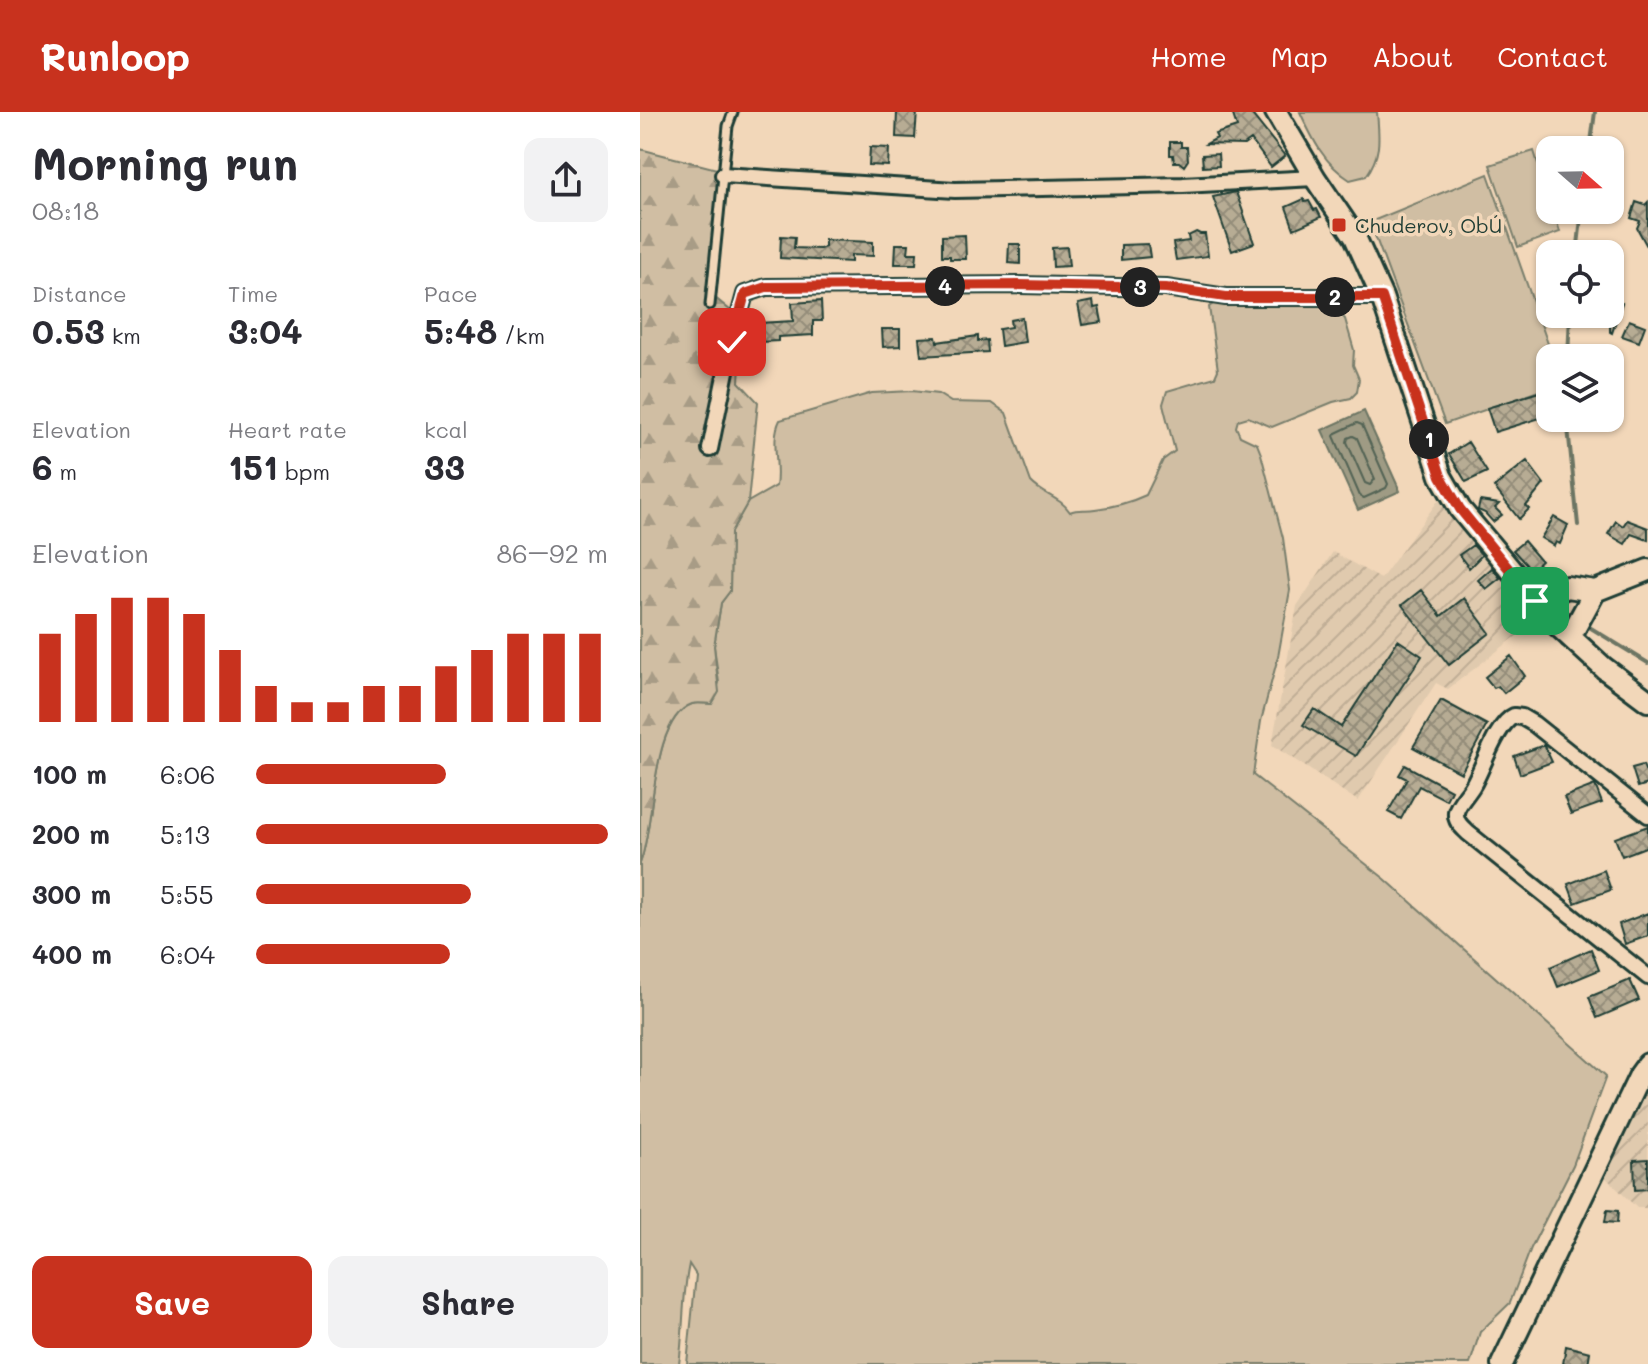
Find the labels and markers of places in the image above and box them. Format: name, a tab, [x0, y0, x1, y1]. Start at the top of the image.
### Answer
place label: Chuderov, ObÚ	[1355, 212, 1502, 238]
marker: Chuderov, ObÚ	[1330, 216, 1348, 234]
pin: 4	[925, 266, 965, 306]
pin: 3	[1120, 267, 1160, 307]
pin: 2	[1315, 277, 1355, 317]
pin	[698, 308, 766, 376]
pin: 1	[1409, 419, 1449, 459]
pin	[1501, 567, 1569, 635]

